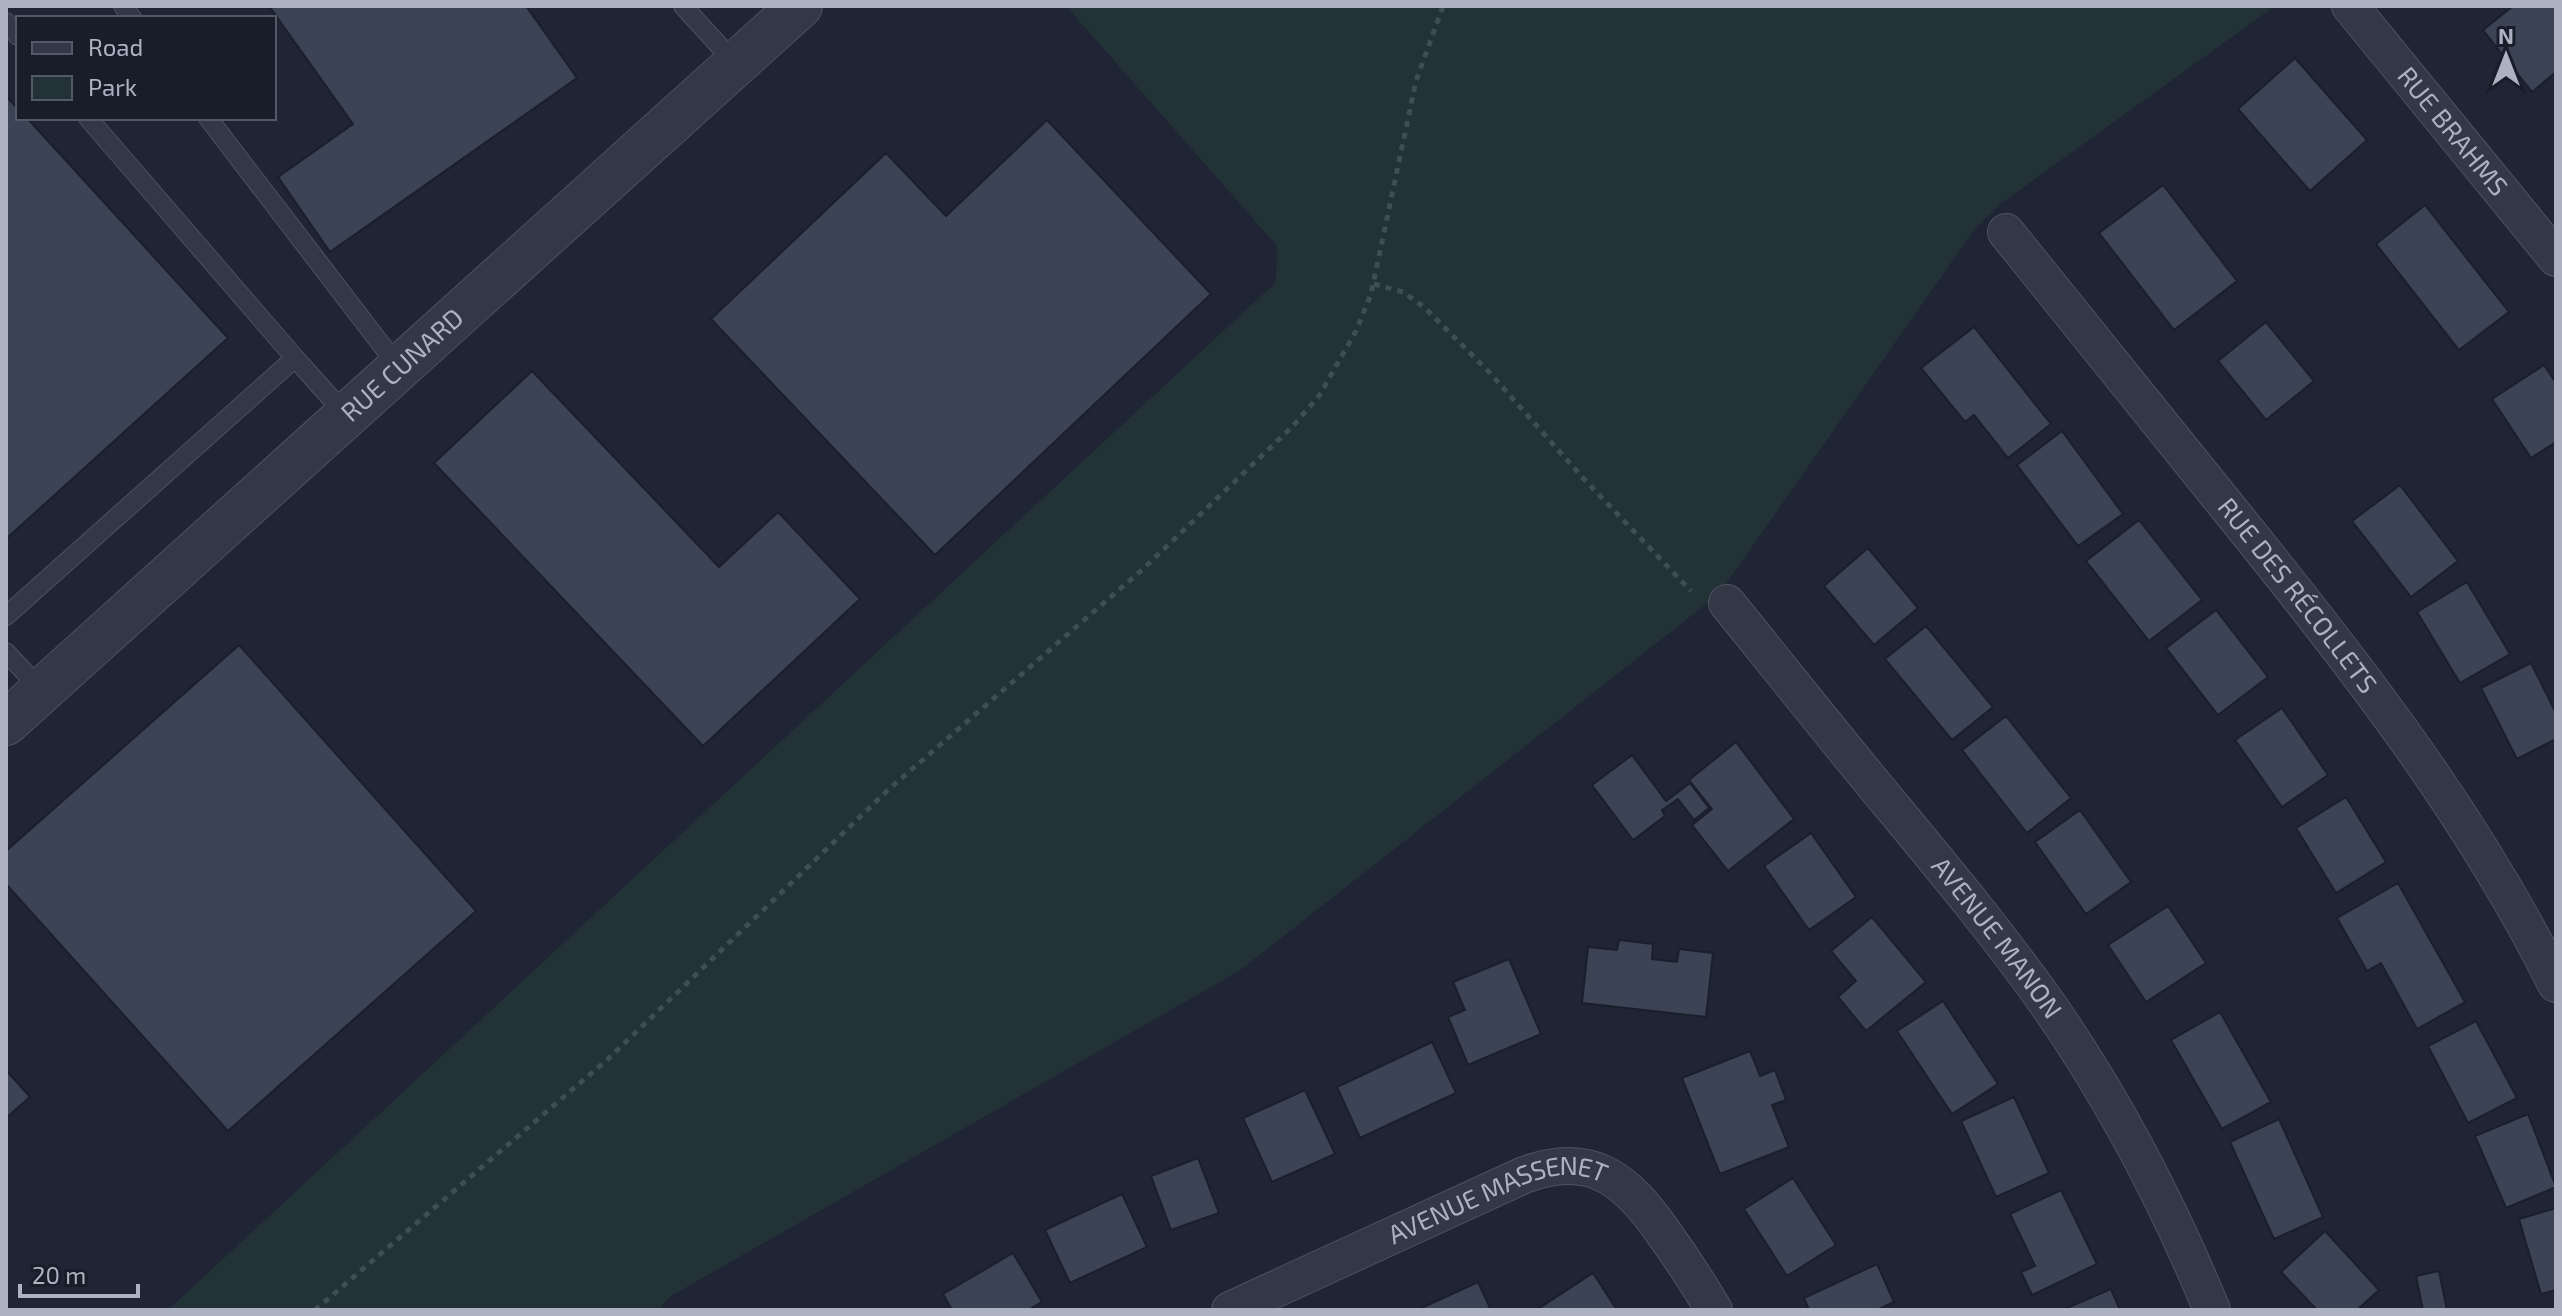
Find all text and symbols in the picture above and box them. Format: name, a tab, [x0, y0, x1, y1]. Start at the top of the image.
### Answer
legend	[16, 16, 276, 120]
north arrow	[2466, 16, 2546, 96]
text: N	[2498, 22, 2514, 48]
text: Road	[88, 32, 143, 61]
street label: RUE BRAHMS	[2392, 60, 2515, 201]
text: Park	[88, 72, 137, 101]
street label: RUE CUNARD	[334, 301, 469, 427]
street label: RUE DES RÉCOLLETS	[2212, 491, 2385, 698]
street label: AVENUE MANON	[1926, 850, 2070, 1023]
street label: AVENUE MASSENET	[1383, 1149, 1613, 1249]
scale bar	[20, 1248, 138, 1298]
text: 20 m	[32, 1260, 86, 1289]

